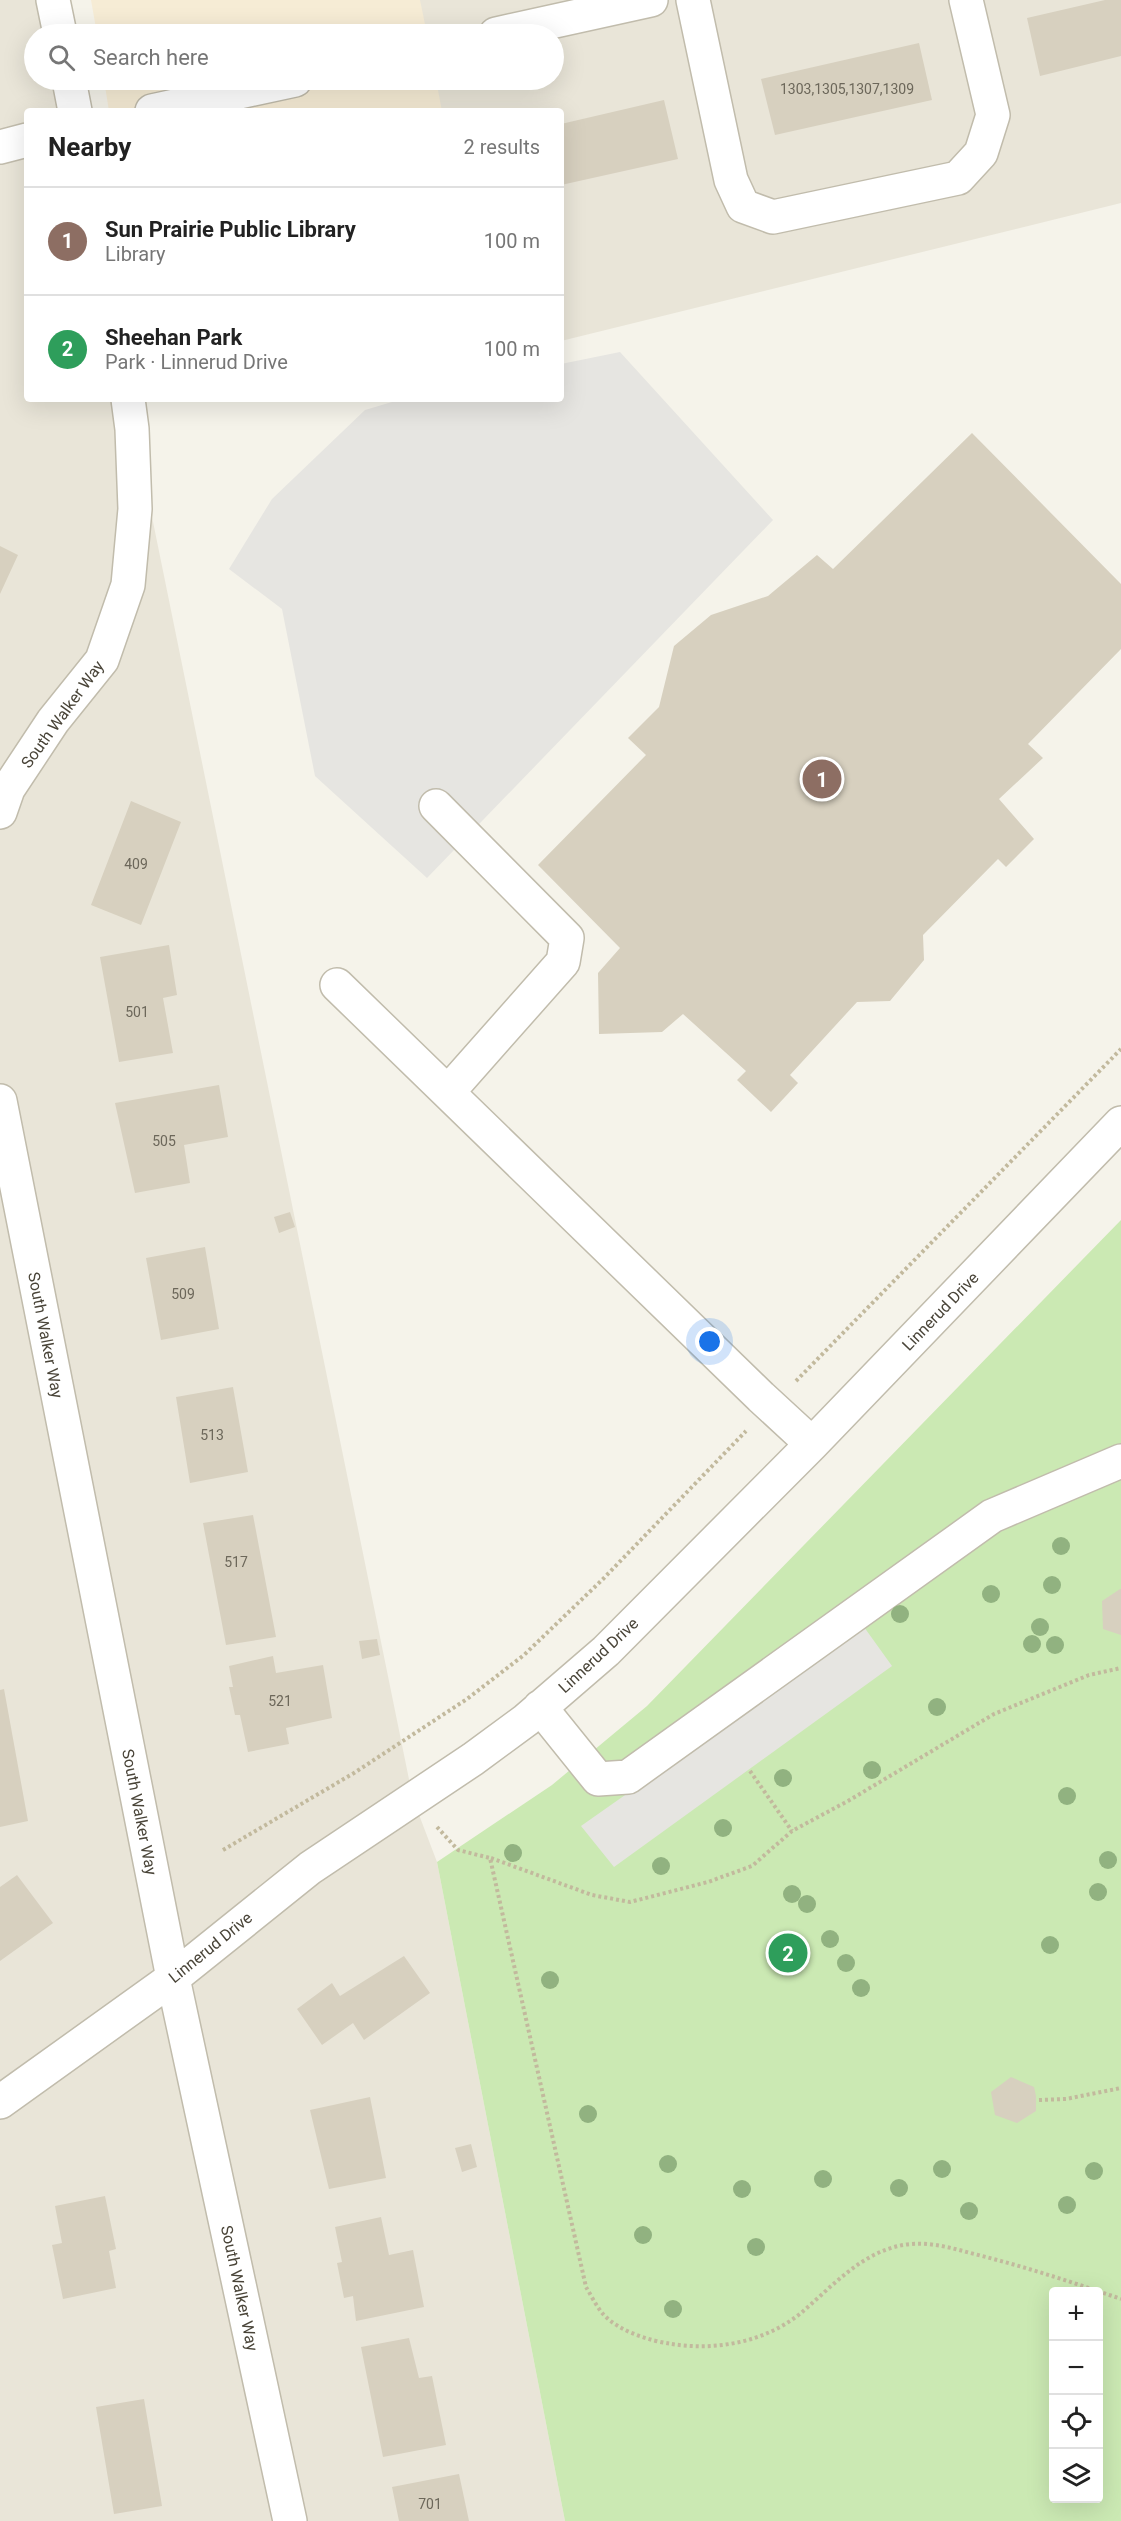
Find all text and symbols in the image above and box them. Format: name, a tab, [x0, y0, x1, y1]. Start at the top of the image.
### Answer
search box	[24, 24, 564, 90]
icon: search	[45, 41, 78, 74]
text: Search here	[93, 45, 209, 70]
house number: 1303,1305,1307,1309	[780, 81, 914, 97]
text: Nearby	[48, 132, 131, 162]
text: 2 results	[464, 135, 540, 159]
text: Sun Prairie Public Library	[105, 217, 356, 242]
text: 1	[62, 229, 73, 253]
text: 100 m	[484, 229, 540, 253]
text: Library	[105, 242, 166, 266]
text: Sheehan Park	[105, 325, 242, 350]
text: 2	[62, 337, 73, 361]
text: 100 m	[484, 337, 540, 361]
text: Park · Linnerud Drive	[105, 350, 288, 374]
street label: South Walker Way	[17, 657, 108, 772]
pin: 1	[802, 756, 842, 802]
house number: 409	[124, 856, 148, 872]
house number: 501	[125, 1004, 149, 1020]
house number: 505	[152, 1133, 176, 1149]
street label: Linnerud Drive	[898, 1268, 983, 1355]
street label: South Walker Way	[24, 1270, 67, 1400]
house number: 509	[171, 1286, 195, 1302]
your location	[695, 1327, 724, 1356]
house number: 513	[200, 1427, 224, 1443]
house number: 517	[224, 1554, 248, 1570]
street label: Linnerud Drive	[555, 1614, 642, 1697]
house number: 521	[268, 1693, 292, 1709]
street label: South Walker Way	[118, 1747, 161, 1877]
street label: Linnerud Drive	[165, 1908, 256, 1987]
pin: 2	[768, 1930, 808, 1976]
street label: South Walker Way	[217, 2224, 262, 2353]
map controls	[1049, 2287, 1103, 2503]
button: +	[1049, 2287, 1103, 2341]
button: −	[1049, 2341, 1103, 2395]
button: locate	[1049, 2395, 1103, 2449]
button: layers	[1049, 2449, 1103, 2503]
house number: 701	[418, 2496, 442, 2512]

